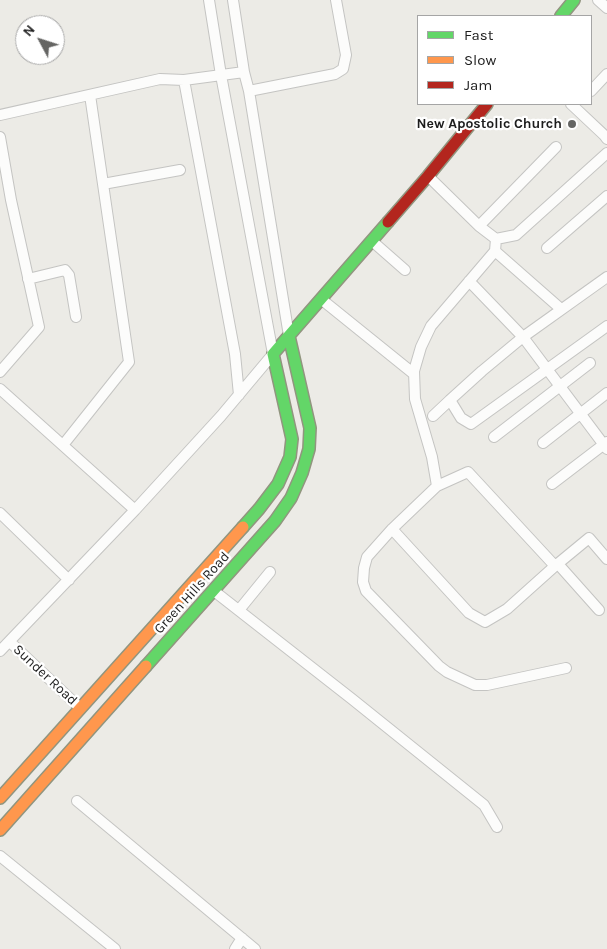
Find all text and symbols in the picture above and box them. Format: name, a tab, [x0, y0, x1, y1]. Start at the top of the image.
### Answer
north arrow	[15, 15, 65, 65]
legend	[417, 15, 592, 105]
text: N	[19, 21, 39, 40]
text: Fast	[464, 26, 493, 44]
text: Slow	[464, 51, 496, 69]
text: Jam	[464, 76, 492, 94]
place label: New Apostolic Church	[417, 116, 562, 132]
marker: New Apostolic Church	[566, 118, 578, 130]
street label: Green Hills Road	[151, 549, 233, 637]
street label: Sunder Road	[9, 641, 81, 709]

